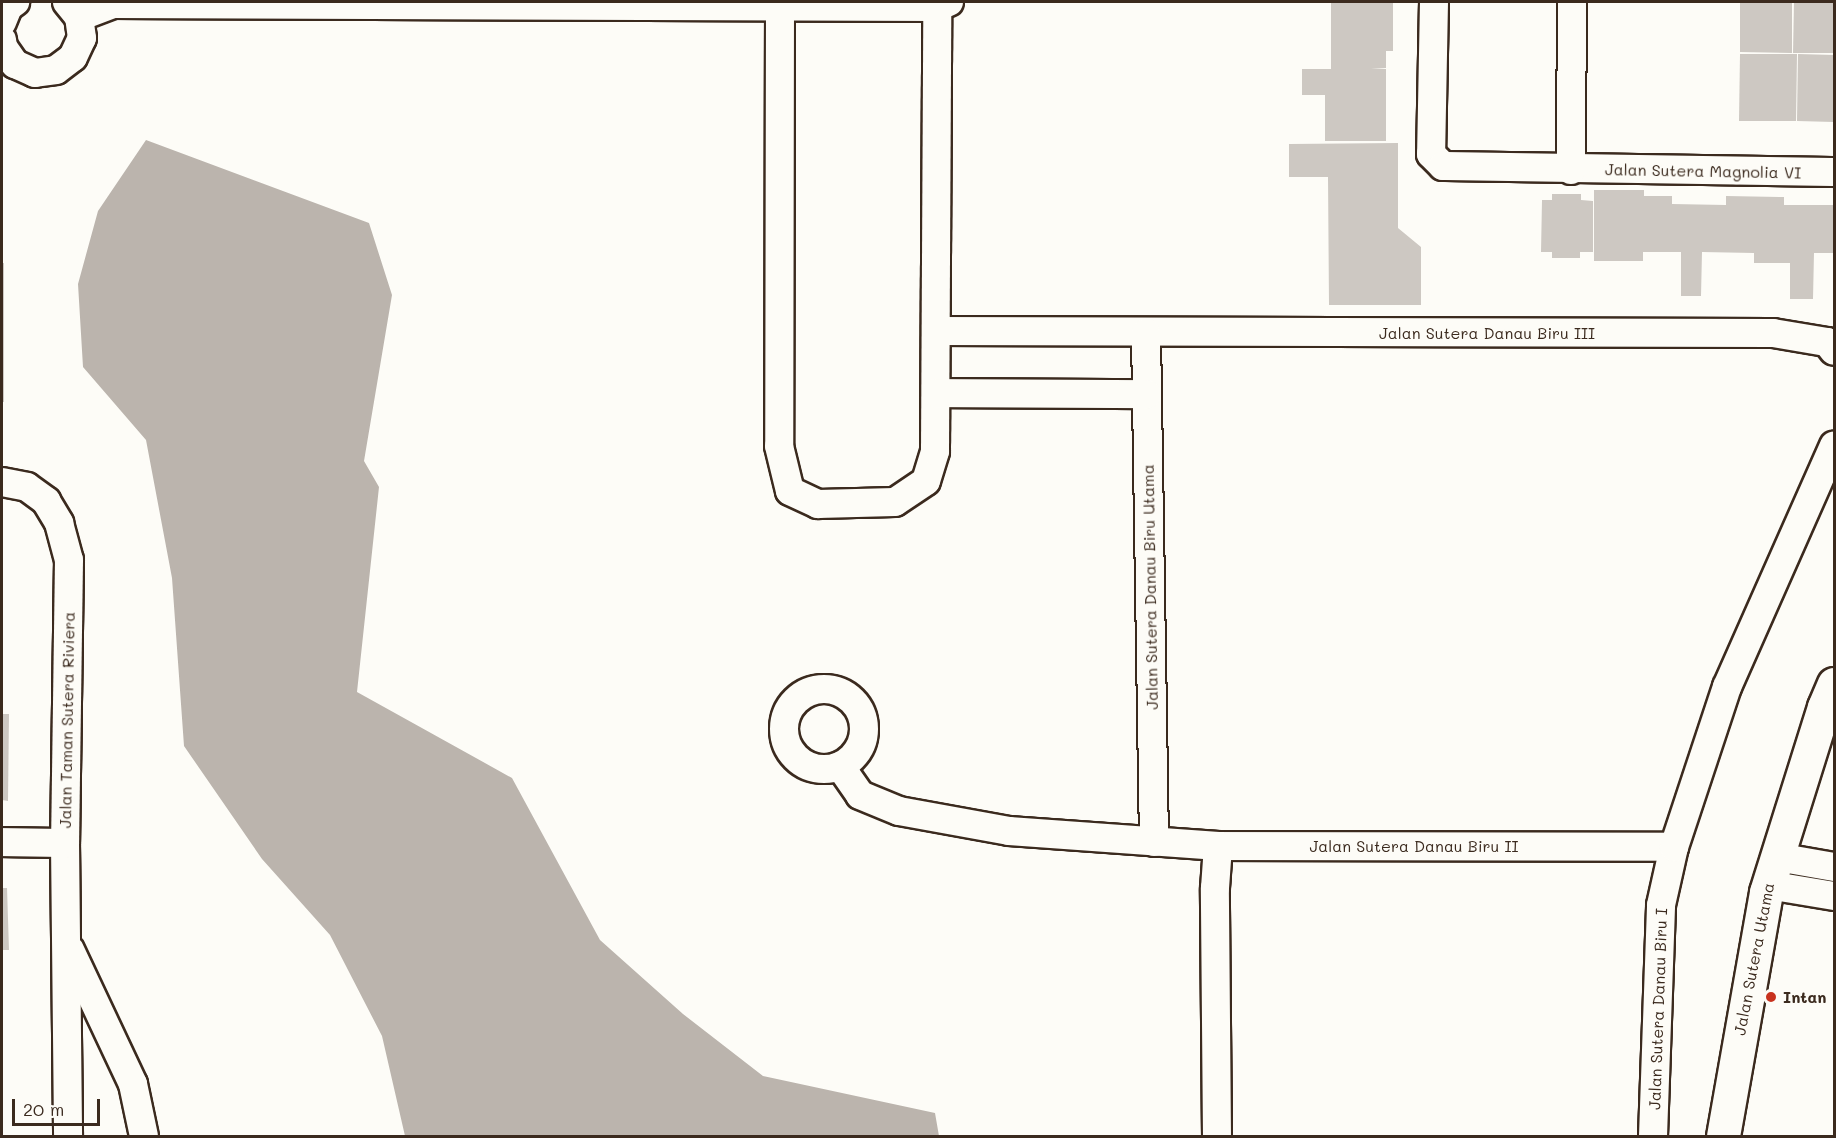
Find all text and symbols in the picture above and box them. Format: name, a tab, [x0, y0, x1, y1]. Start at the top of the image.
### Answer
street label: Jalan Sutera Magnolia VI	[1605, 160, 1801, 182]
street label: Jalan Sutera Danau Biru III	[1379, 323, 1595, 343]
street label: Jalan Sutera Danau Biru Utama	[1138, 464, 1162, 710]
street label: Jalan Taman Sutera Riviera	[56, 612, 78, 828]
street label: Jalan Sutera Danau Biru II	[1310, 836, 1518, 856]
street label: Jalan Sutera Utama	[1730, 881, 1778, 1037]
street label: Jalan Sutera Danau Biru I	[1645, 908, 1671, 1110]
place label: Intan	[1783, 987, 1826, 1007]
marker: Intan	[1764, 990, 1778, 1004]
scale bar	[15, 1087, 104, 1125]
text: 20 m	[23, 1097, 64, 1121]

